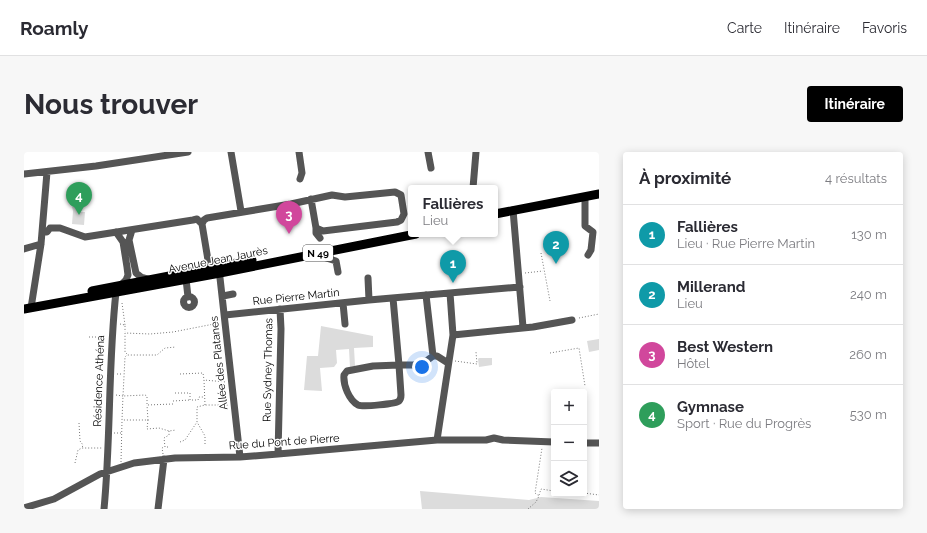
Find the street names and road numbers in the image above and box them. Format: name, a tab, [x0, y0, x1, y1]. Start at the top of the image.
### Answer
street label: Avenue Jean Jaurès	[167, 244, 269, 276]
road number: N 49	[303, 245, 333, 261]
street label: Rue Pierre Martin	[252, 286, 340, 308]
street label: Allée des Platanes	[208, 315, 230, 411]
street label: Rue Sydney Thomas	[261, 318, 275, 422]
street label: Résidence Athéna	[91, 335, 107, 427]
street label: Rue du Pont de Pierre	[228, 432, 340, 452]

